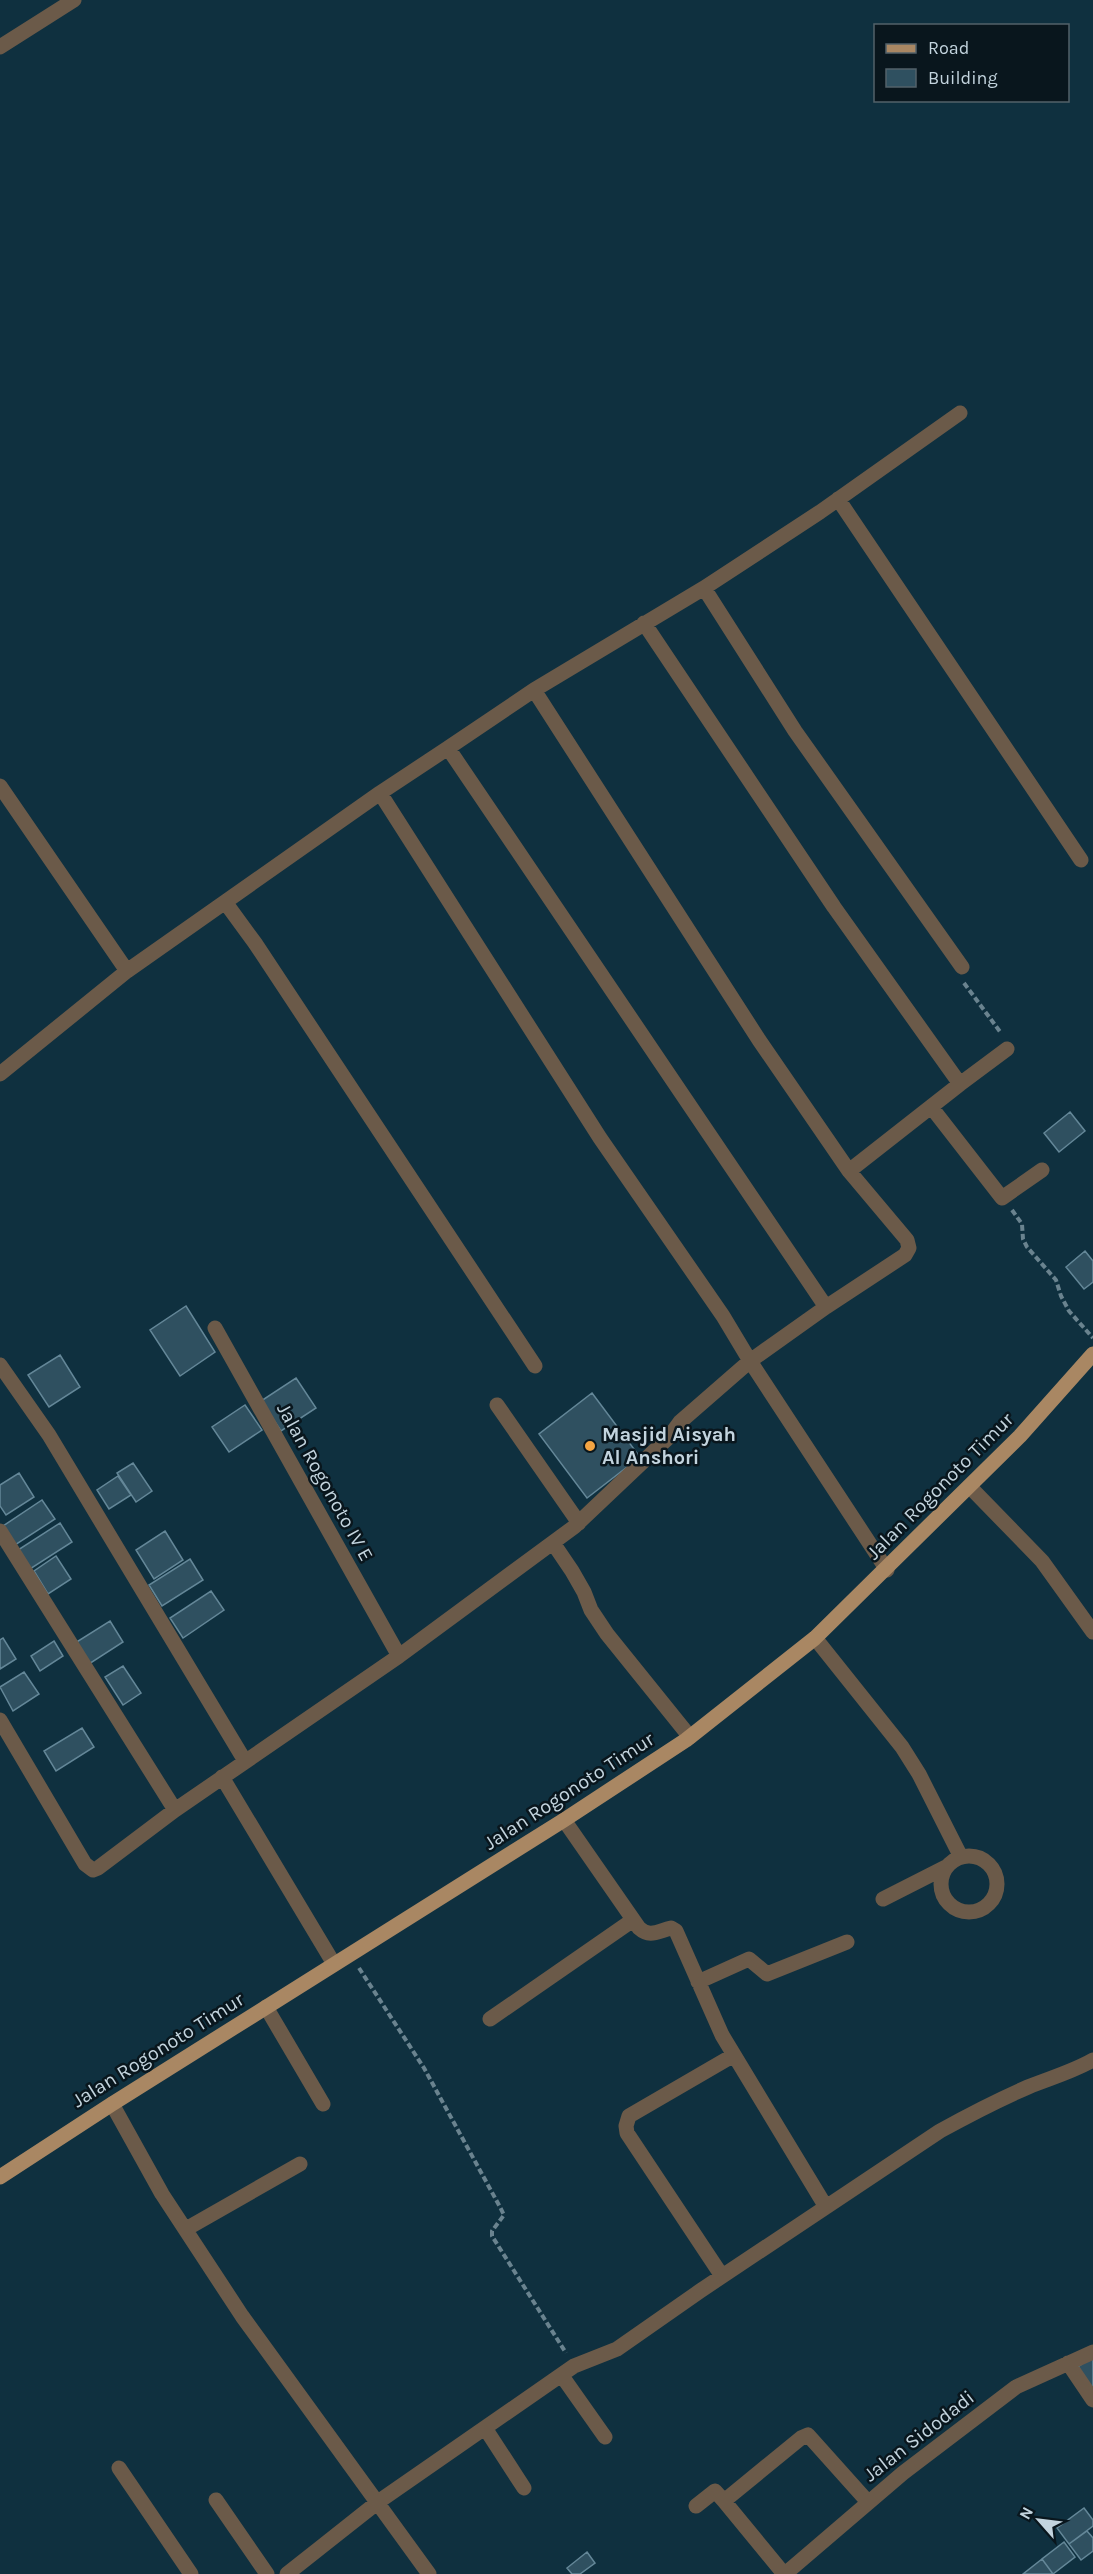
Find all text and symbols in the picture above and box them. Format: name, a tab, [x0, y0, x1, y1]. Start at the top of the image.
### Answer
legend	[874, 24, 1069, 102]
text: Road	[928, 37, 969, 59]
text: Building	[928, 67, 998, 89]
street label: Jalan Rogonoto IV E	[272, 1399, 378, 1565]
street label: Jalan Rogonoto Timur	[862, 1407, 1019, 1564]
place label: Masjid Aisyah Al Anshori	[602, 1423, 736, 1469]
marker: Masjid Aisyah Al Anshori	[583, 1439, 597, 1453]
street label: Jalan Rogonoto Timur	[480, 1727, 659, 1855]
street label: Jalan Rogonoto Timur	[68, 1987, 249, 2112]
street label: Jalan Sidodadi	[859, 2386, 979, 2486]
north arrow	[1009, 2490, 1069, 2550]
text: N	[1015, 2504, 1037, 2523]

